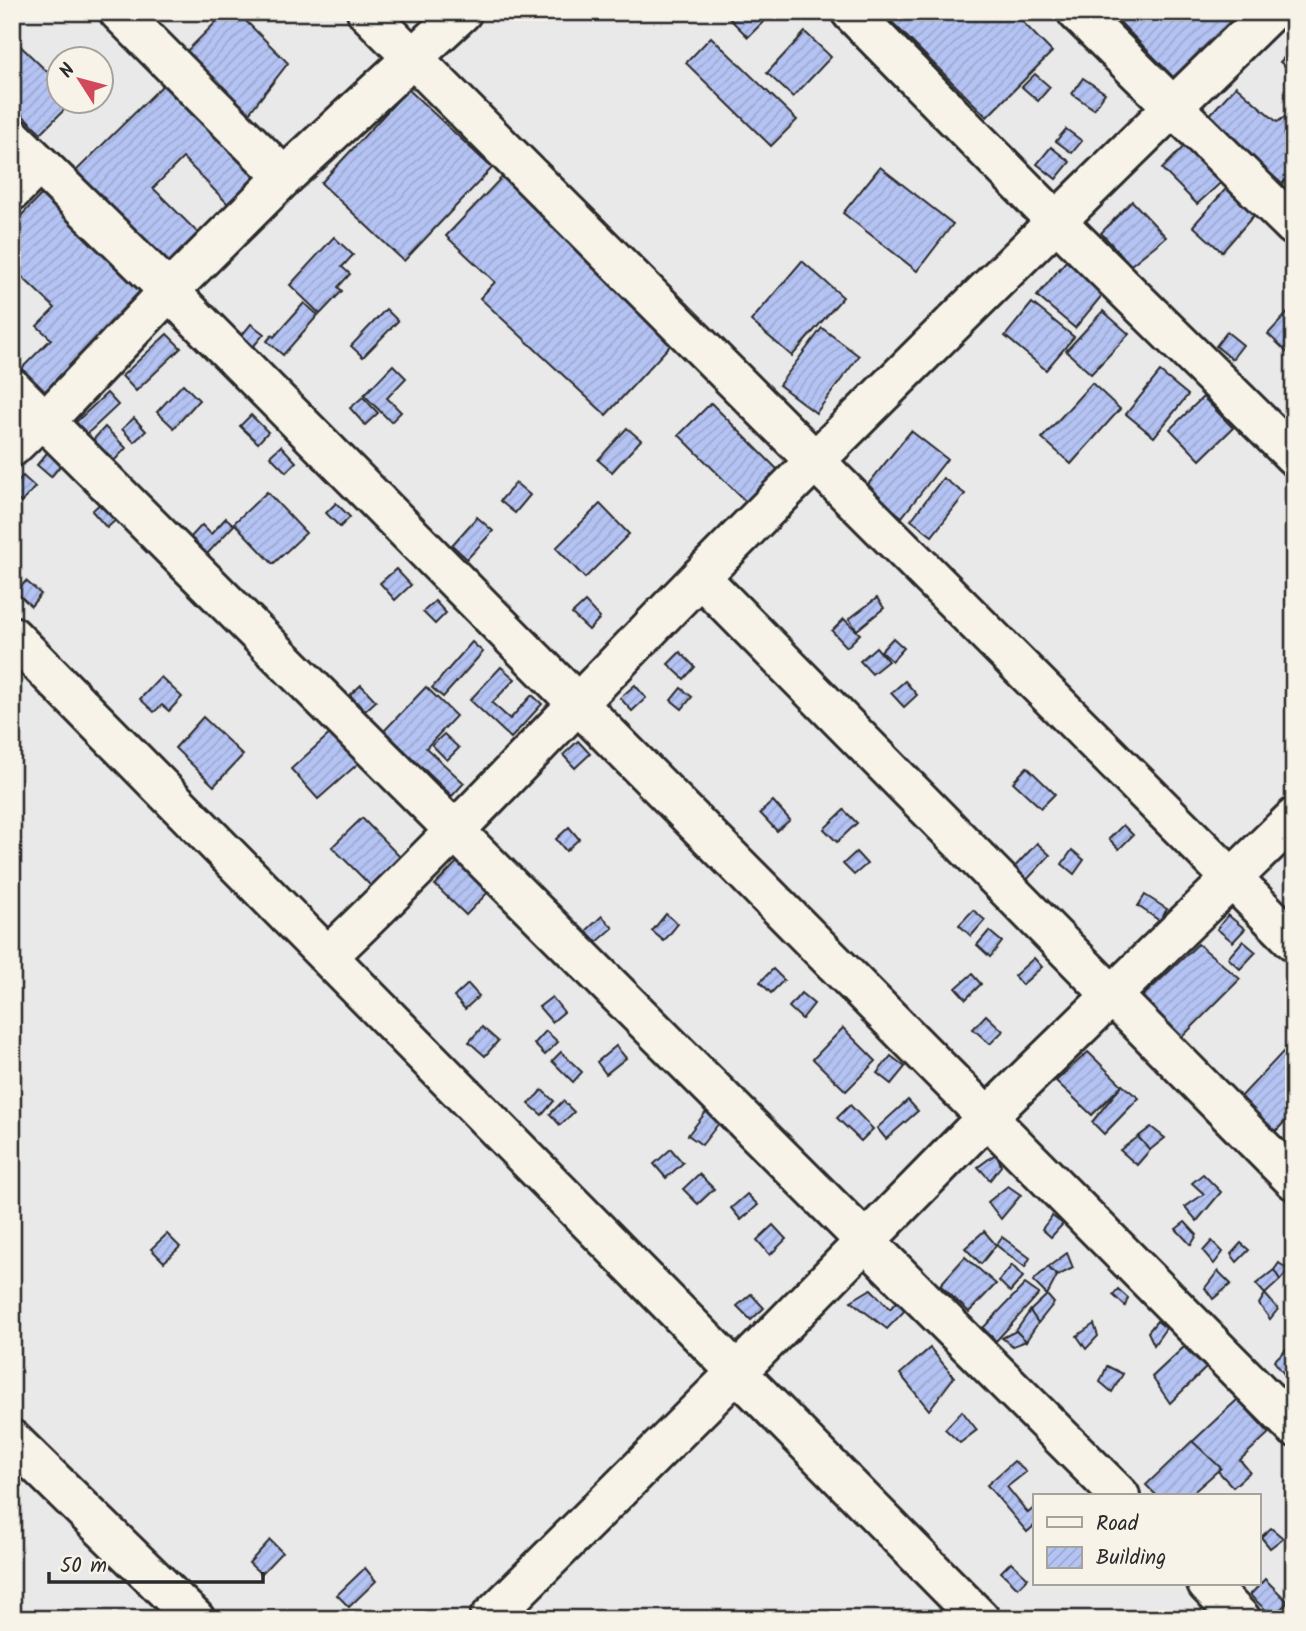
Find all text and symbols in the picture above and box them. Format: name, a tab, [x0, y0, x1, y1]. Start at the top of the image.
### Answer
north arrow	[46, 46, 116, 116]
text: N	[52, 58, 84, 85]
legend	[1033, 1494, 1260, 1586]
text: Road	[1096, 1508, 1139, 1541]
scale bar	[49, 1540, 262, 1584]
text: Building	[1096, 1542, 1166, 1575]
text: 50 m	[60, 1550, 107, 1583]

